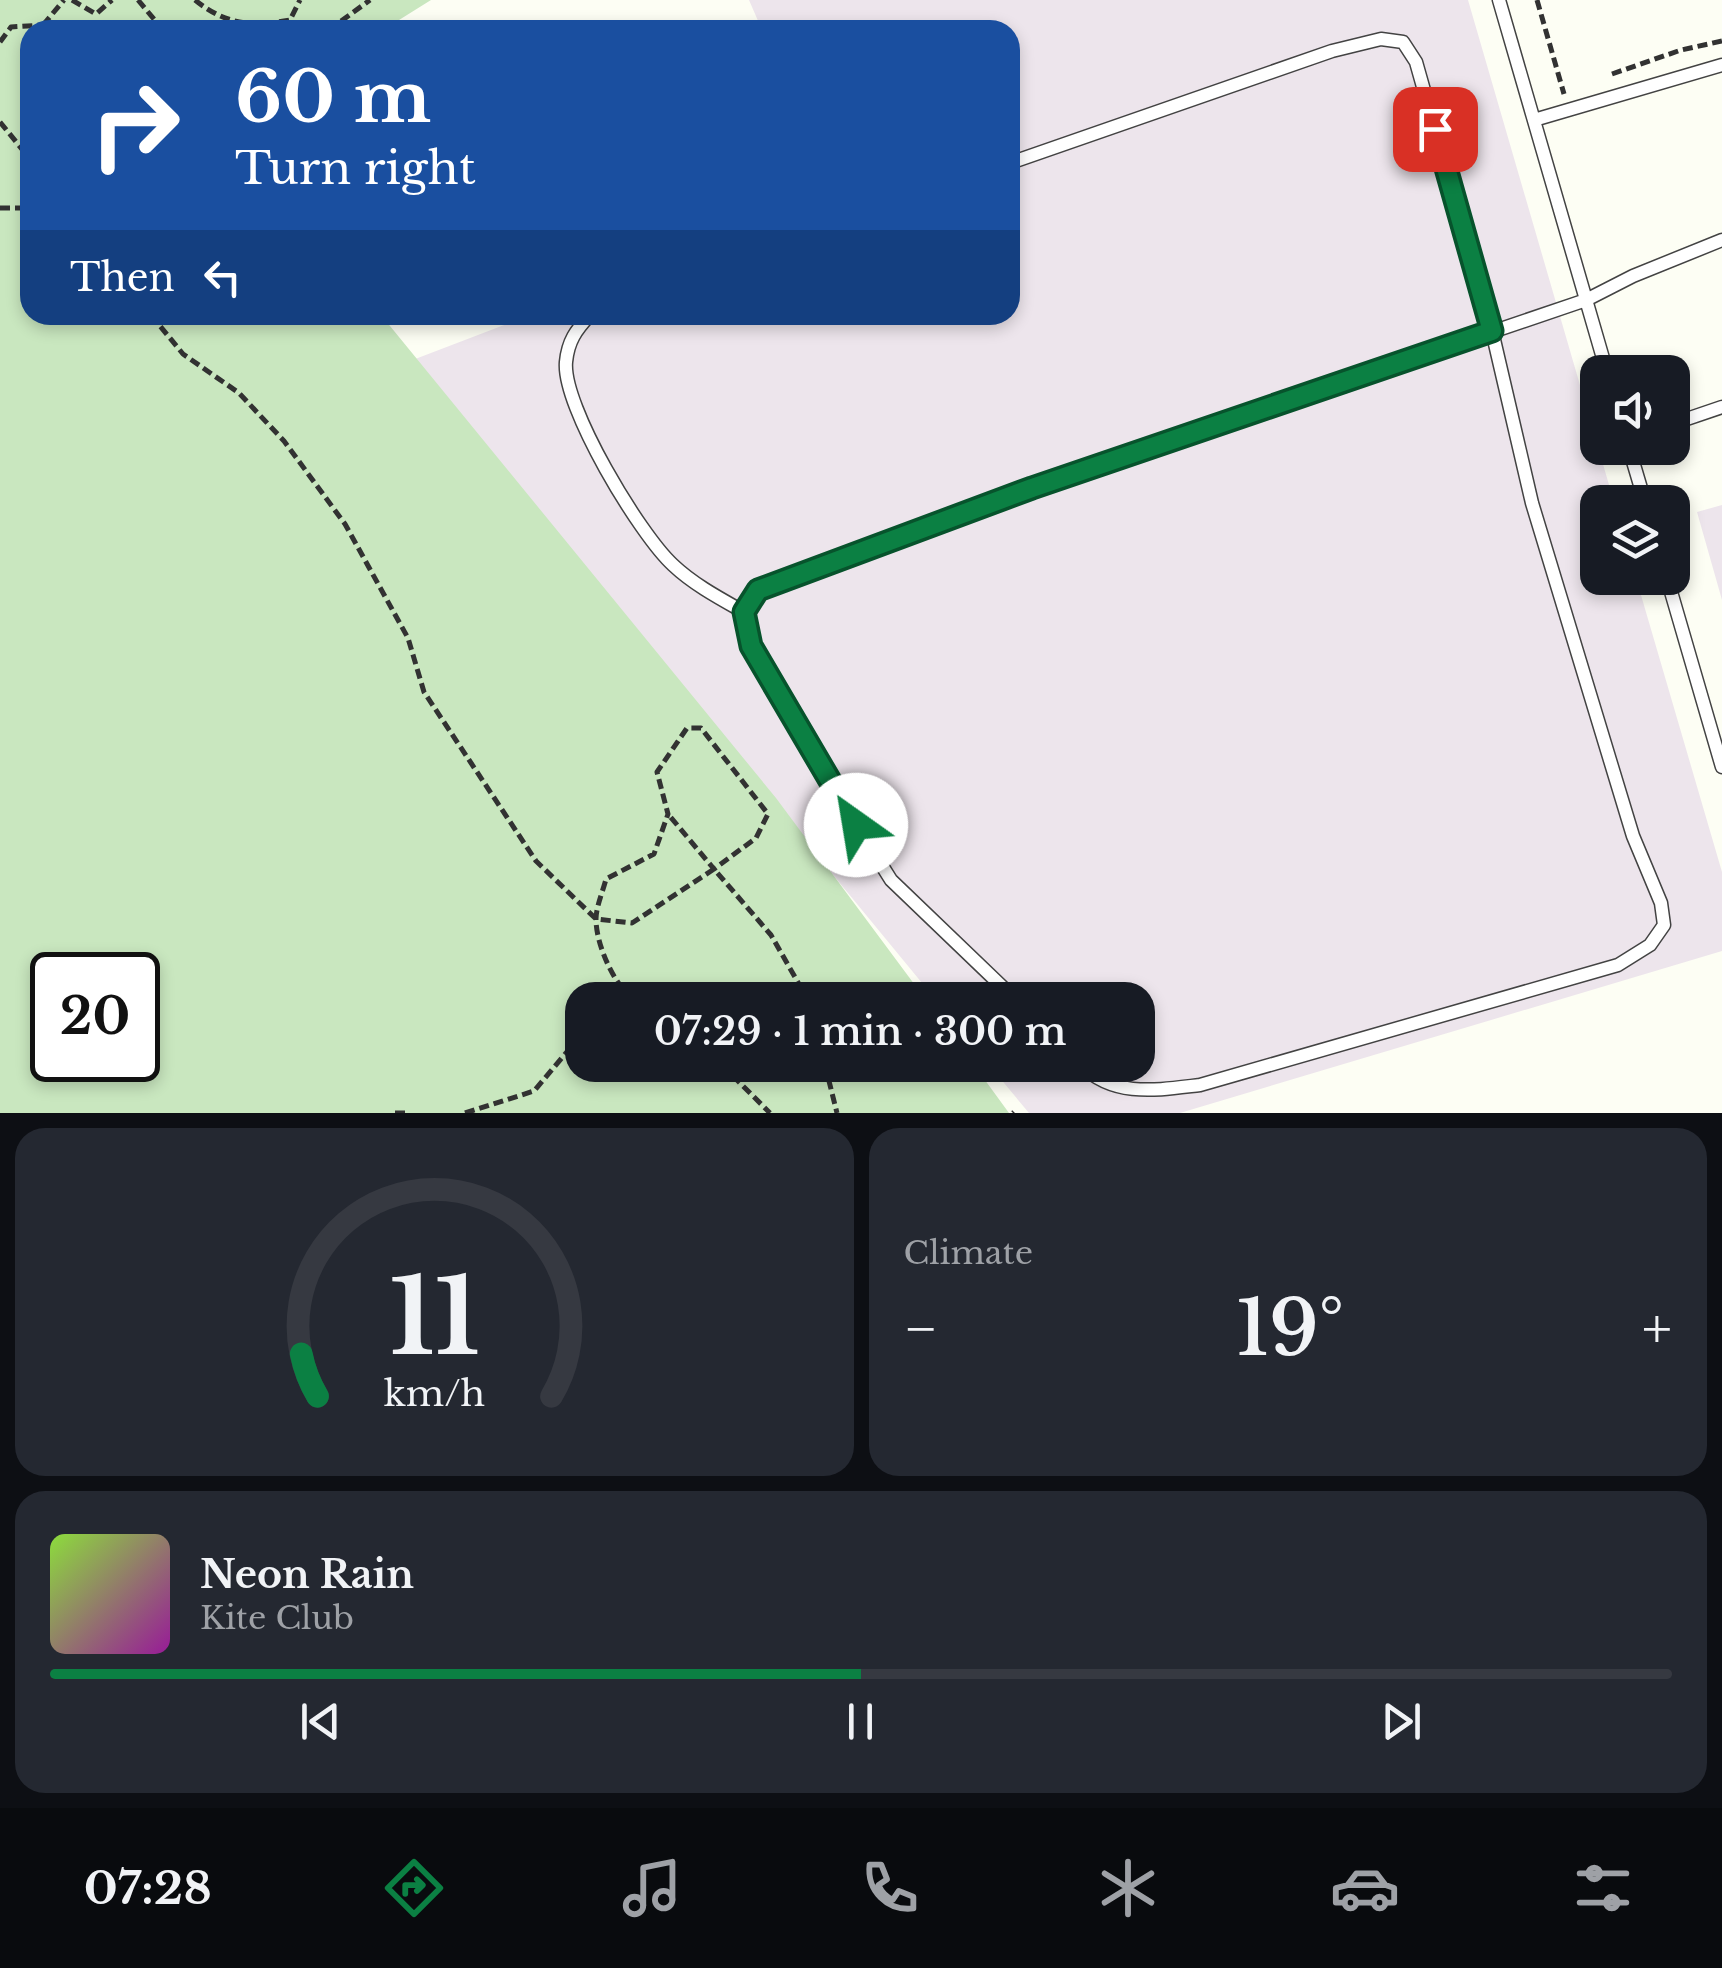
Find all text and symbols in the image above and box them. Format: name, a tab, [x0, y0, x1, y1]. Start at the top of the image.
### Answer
text: 60 m	[235, 54, 431, 141]
icon: right	[70, 60, 200, 190]
pin	[1393, 87, 1478, 172]
icon: arrive	[1408, 102, 1463, 157]
text: Turn right	[235, 140, 476, 196]
icon: left	[195, 250, 250, 305]
text: Then	[70, 254, 175, 301]
map controls	[1580, 355, 1690, 595]
button: sound	[1580, 355, 1690, 465]
button: layers	[1580, 485, 1690, 595]
position arrow	[804, 773, 908, 877]
speed limit sign: 20	[30, 952, 160, 1082]
text: 07:29 · 1 min · 300 m	[654, 1008, 1066, 1055]
text: Climate	[904, 1233, 1033, 1273]
text: 11	[389, 1253, 480, 1382]
text: 19°	[1236, 1282, 1344, 1375]
text: −	[904, 1295, 938, 1363]
text: +	[1642, 1295, 1672, 1363]
text: km/h	[384, 1371, 485, 1416]
text: Neon Rain	[200, 1551, 414, 1598]
text: Kite Club	[200, 1598, 354, 1638]
icon: previous	[293, 1694, 348, 1749]
icon: pause	[833, 1694, 888, 1749]
icon: next	[1374, 1694, 1429, 1749]
icon: directions	[379, 1853, 449, 1923]
icon: music	[617, 1853, 687, 1923]
icon: phone	[855, 1853, 925, 1923]
icon: climate	[1093, 1853, 1163, 1923]
icon: car	[1330, 1853, 1400, 1923]
icon: filters	[1568, 1853, 1638, 1923]
text: 07:28	[84, 1860, 212, 1916]

